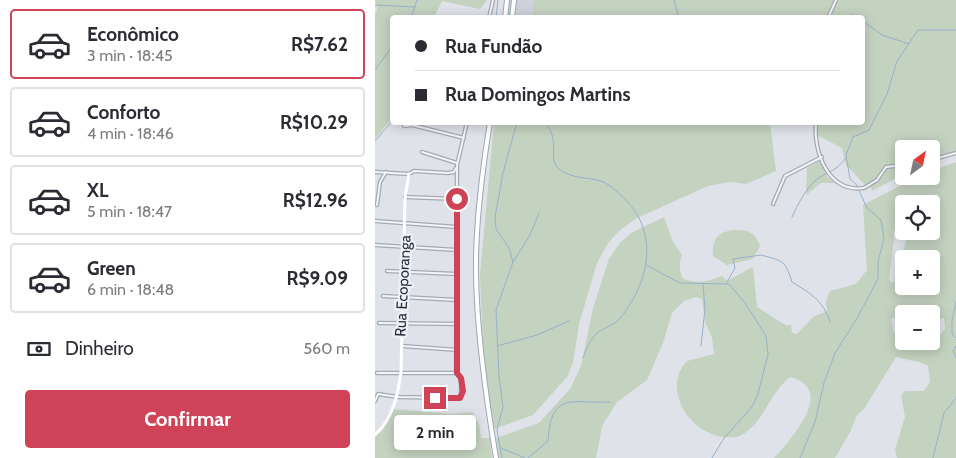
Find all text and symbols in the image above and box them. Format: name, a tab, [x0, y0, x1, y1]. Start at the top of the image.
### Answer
icon: car	[27, 22, 72, 67]
text: Econômico	[87, 23, 179, 46]
text: R$7.62	[291, 33, 348, 56]
text: Rua Fundão	[445, 35, 542, 58]
text: 3 min · 18:45	[87, 46, 173, 65]
text: Rua Domingos Martins	[445, 83, 630, 106]
icon: car	[27, 100, 72, 145]
text: Conforto	[87, 101, 160, 124]
text: R$10.29	[280, 111, 348, 134]
text: 4 min · 18:46	[87, 124, 174, 143]
north arrow	[895, 140, 940, 185]
map controls	[895, 140, 940, 350]
icon: car	[27, 178, 72, 223]
text: XL	[87, 179, 108, 202]
route start	[446, 188, 468, 210]
text: R$12.96	[283, 189, 348, 212]
button: locate	[895, 195, 940, 240]
text: 5 min · 18:47	[87, 202, 172, 221]
street label: Rua Ecoporanga	[391, 234, 415, 337]
button: +	[895, 250, 940, 295]
icon: car	[27, 256, 72, 301]
text: Green	[87, 257, 136, 280]
text: R$9.09	[287, 267, 348, 290]
text: 6 min · 18:48	[87, 280, 174, 299]
button: −	[895, 305, 940, 350]
icon: cash	[25, 335, 53, 363]
text: Dinheiro	[65, 337, 134, 360]
text: 560 m	[303, 339, 350, 358]
route end	[424, 387, 446, 409]
button: Confirmar	[25, 390, 350, 448]
callout: 2 min	[394, 416, 476, 450]
text: 2 min	[416, 423, 454, 442]

